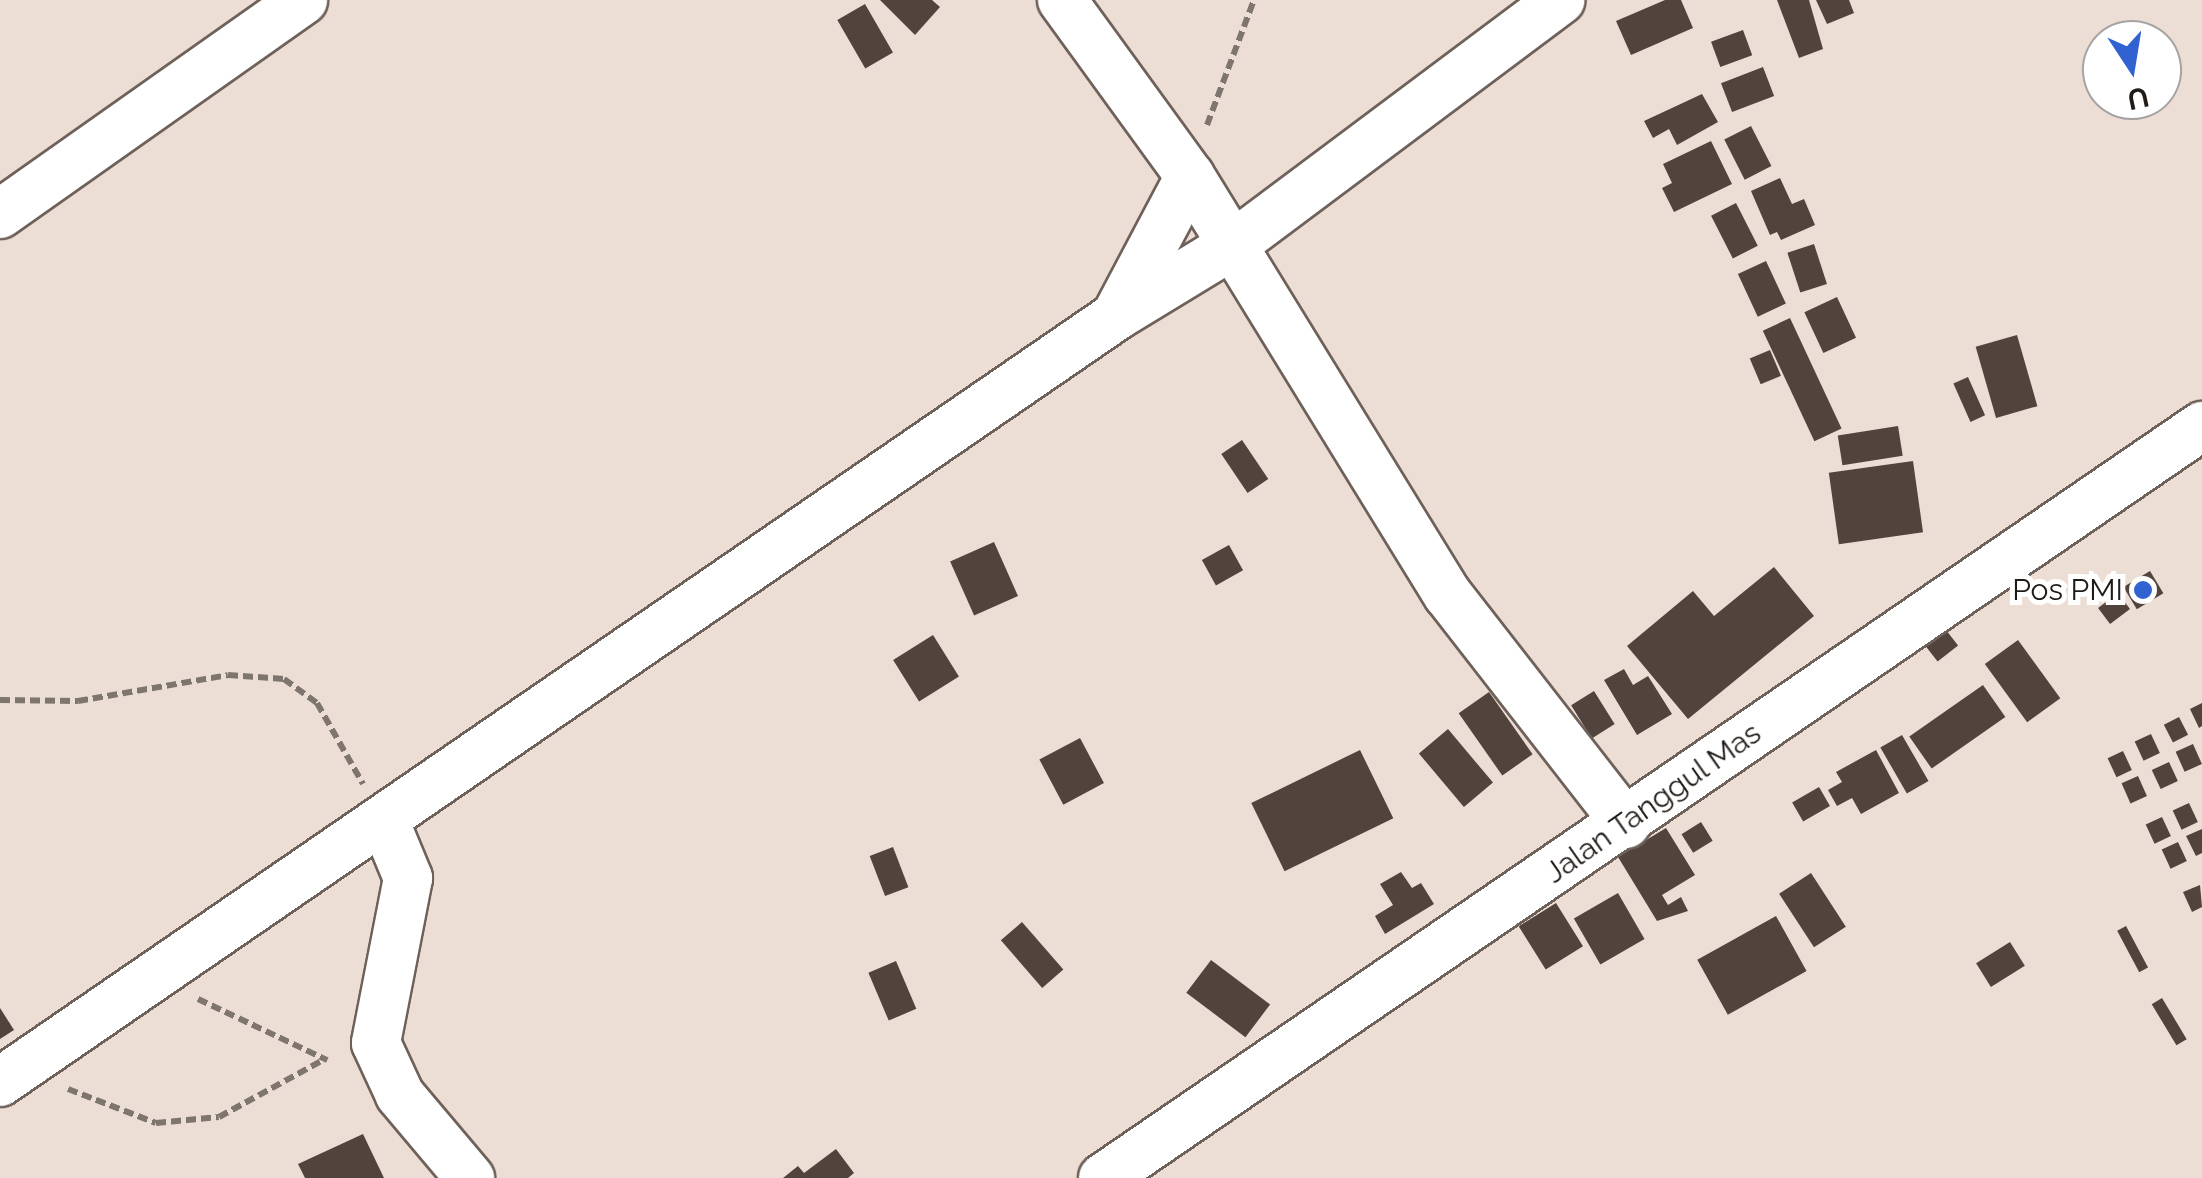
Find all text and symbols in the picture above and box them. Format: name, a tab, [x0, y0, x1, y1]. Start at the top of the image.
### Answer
north arrow	[2082, 20, 2182, 120]
text: U	[2124, 80, 2152, 116]
place label: Pos PMI	[2012, 572, 2123, 608]
marker: Pos PMI	[2132, 579, 2154, 601]
street label: Jalan Tanggul Mas	[1537, 715, 1769, 891]

